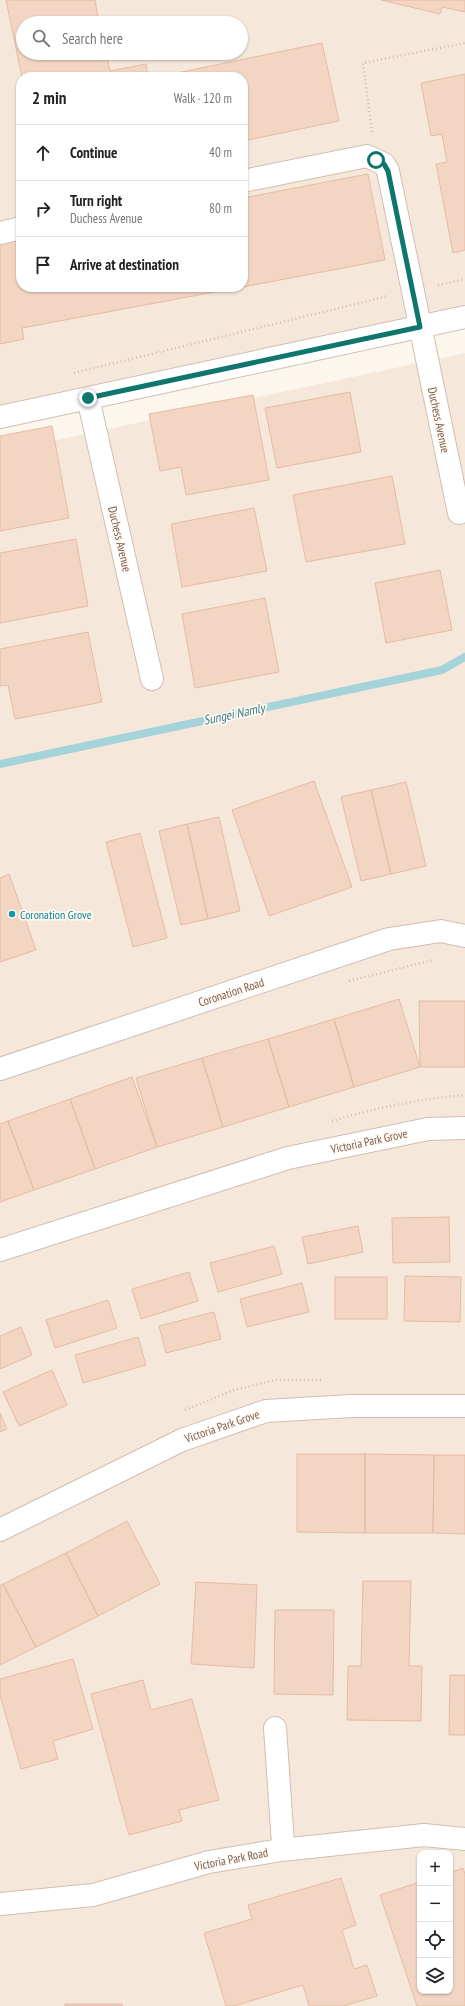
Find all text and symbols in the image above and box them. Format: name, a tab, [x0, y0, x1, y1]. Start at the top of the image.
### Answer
search box	[16, 16, 248, 60]
icon: search	[30, 27, 52, 49]
text: Search here	[62, 29, 123, 48]
text: 2 min	[32, 87, 66, 109]
text: Walk · 120 m	[174, 90, 232, 107]
icon: ahead	[32, 142, 54, 164]
text: Continue	[70, 143, 117, 162]
text: 40 m	[209, 144, 232, 161]
route start	[367, 151, 385, 169]
text: Turn right	[70, 191, 122, 210]
icon: right	[32, 198, 54, 220]
text: 80 m	[209, 200, 232, 217]
text: Duchess Avenue	[70, 210, 142, 227]
icon: arrive	[32, 254, 54, 276]
text: Arrive at destination	[70, 255, 179, 274]
street label: Duchess Avenue	[425, 386, 453, 454]
route end	[79, 389, 97, 407]
street label: Duchess Avenue	[105, 505, 135, 573]
water label: Sungei Namly	[202, 699, 268, 729]
place label: Coronation Grove	[20, 907, 92, 922]
marker: Coronation Grove	[7, 909, 17, 919]
street label: Coronation Road	[196, 974, 266, 1010]
street label: Victoria Park Grove	[328, 1126, 409, 1157]
street label: Victoria Park Grove	[182, 1406, 261, 1446]
street label: Victoria Park Road	[192, 1845, 269, 1874]
map controls	[417, 1850, 453, 1994]
button: +	[417, 1850, 453, 1886]
button: −	[417, 1886, 453, 1922]
button: locate	[417, 1922, 453, 1958]
button: layers	[417, 1958, 453, 1994]

